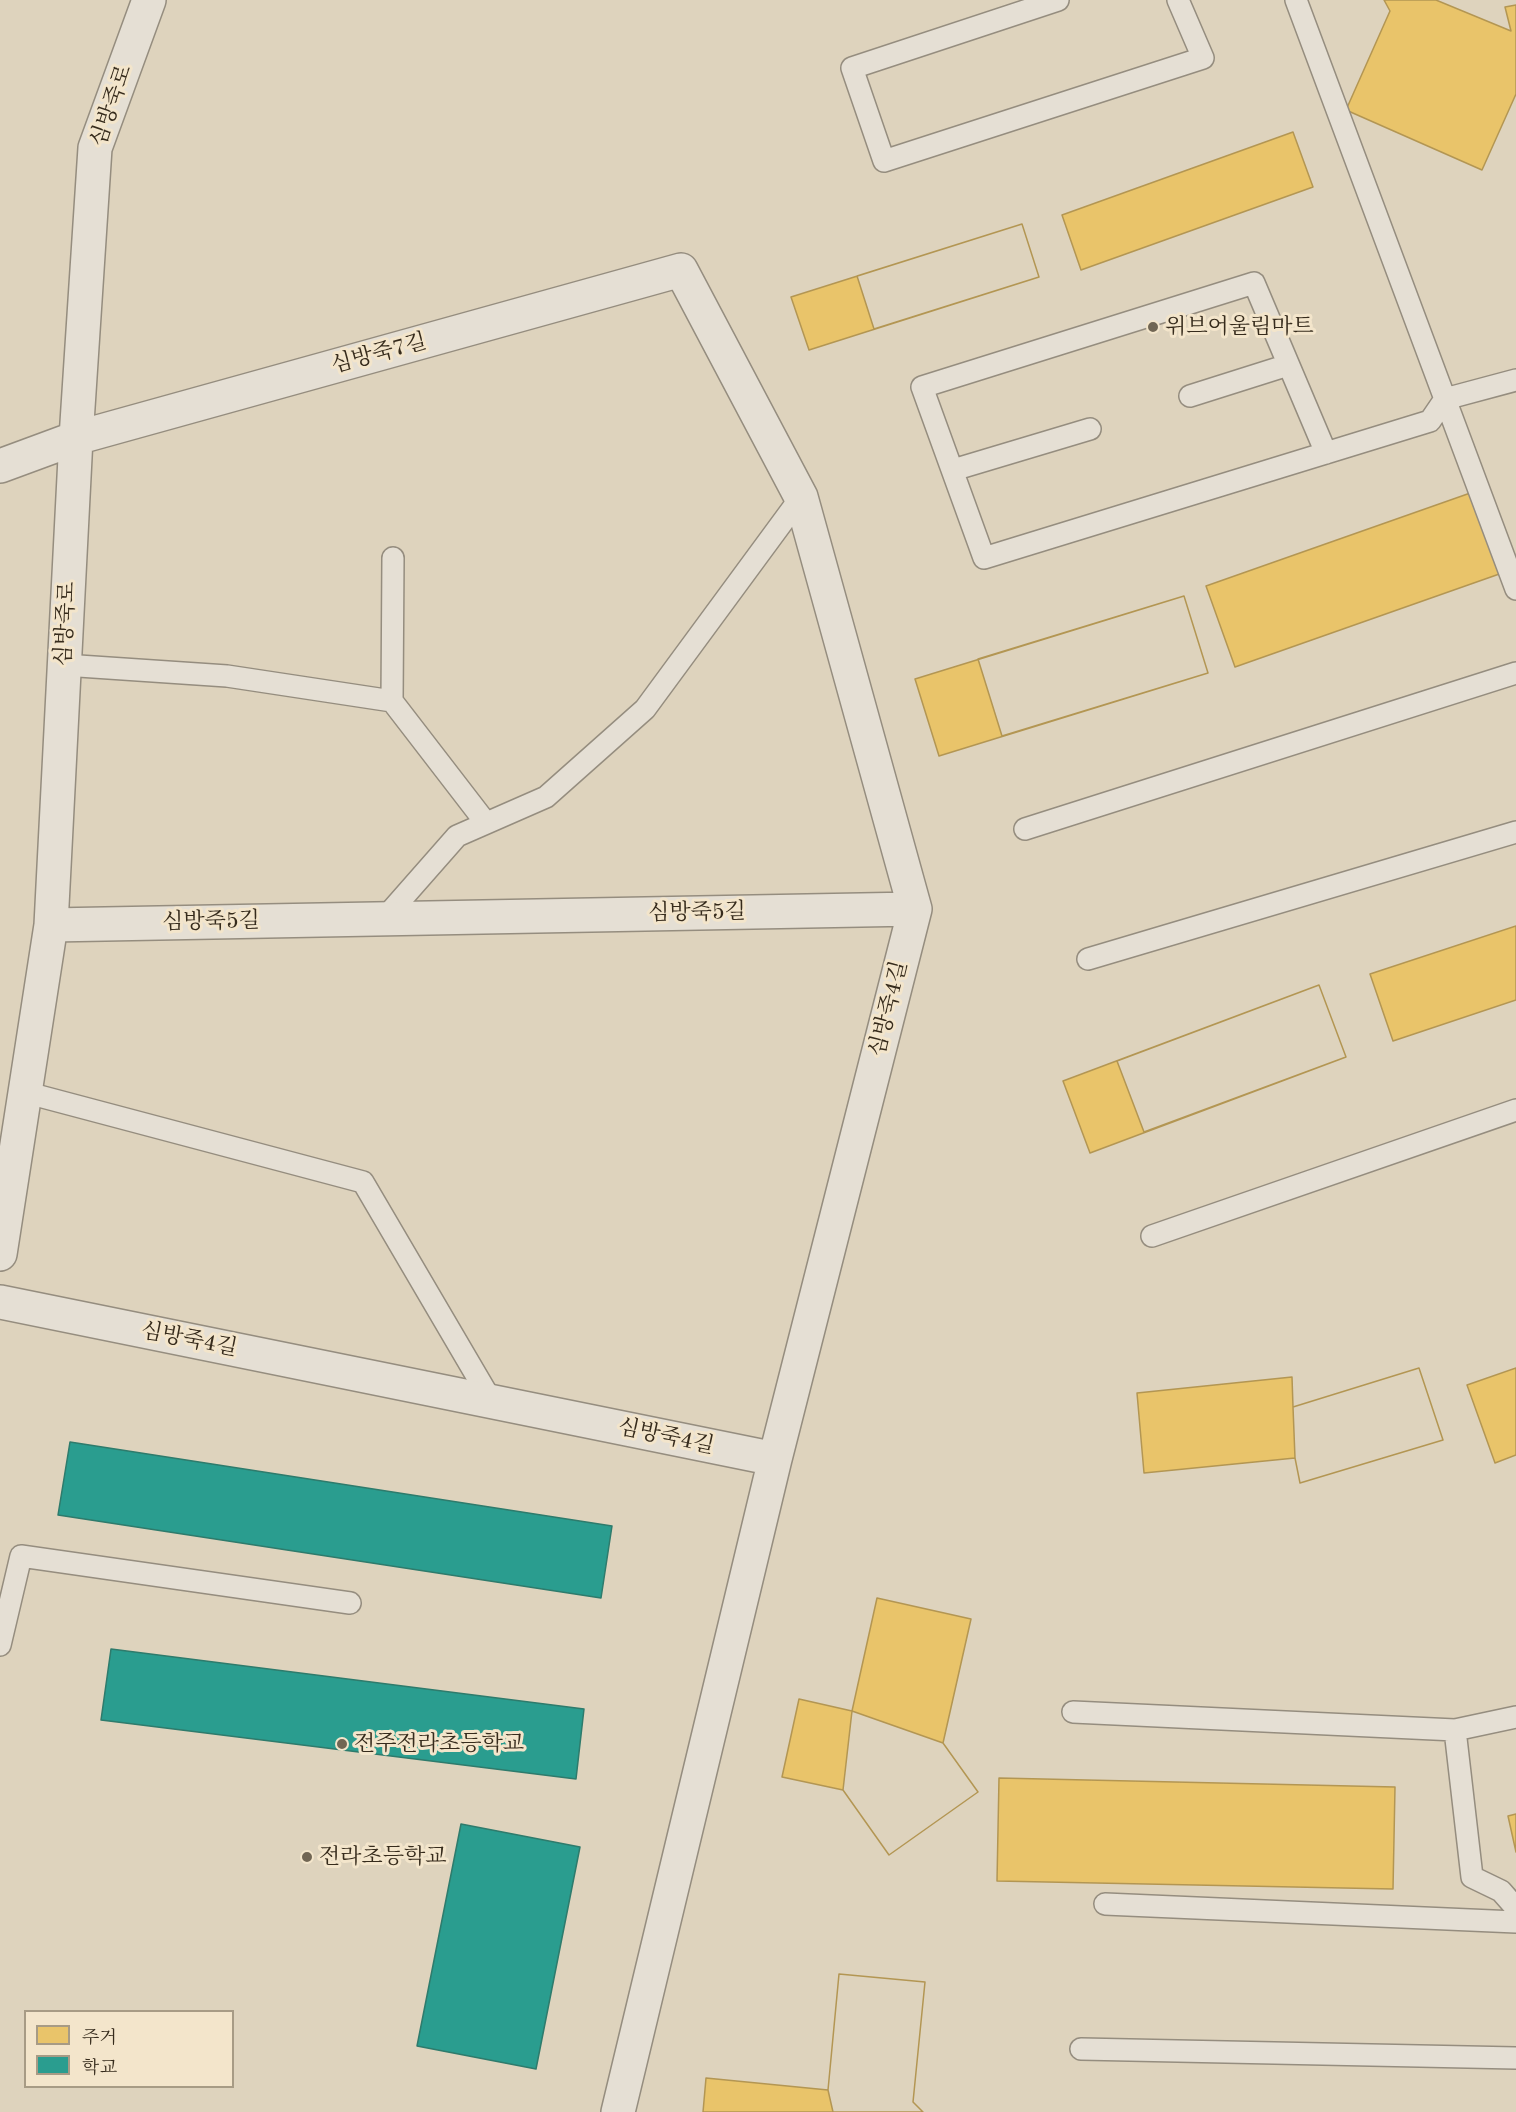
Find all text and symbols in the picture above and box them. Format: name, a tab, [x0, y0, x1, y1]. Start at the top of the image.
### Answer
street label: 심방죽로	[86, 62, 138, 150]
place label: 위브어울림마트	[1165, 314, 1314, 340]
marker: 위브어울림마트	[1146, 320, 1160, 334]
street label: 심방죽7길	[328, 329, 430, 379]
street label: 심방죽로	[51, 581, 81, 667]
street label: 심방죽5길	[648, 899, 746, 927]
street label: 심방죽5길	[162, 908, 260, 936]
street label: 심방죽4길	[864, 958, 914, 1060]
street label: 심방죽4길	[138, 1318, 240, 1362]
street label: 심방죽4길	[615, 1414, 717, 1460]
place label: 전주전라초등학교	[354, 1731, 524, 1757]
marker: 전주전라초등학교	[335, 1737, 349, 1751]
place label: 전라초등학교	[319, 1844, 447, 1870]
marker: 전라초등학교	[300, 1850, 314, 1864]
legend	[24, 2010, 234, 2088]
text: 주거	[82, 2029, 117, 2047]
text: 학교	[82, 2059, 117, 2077]

